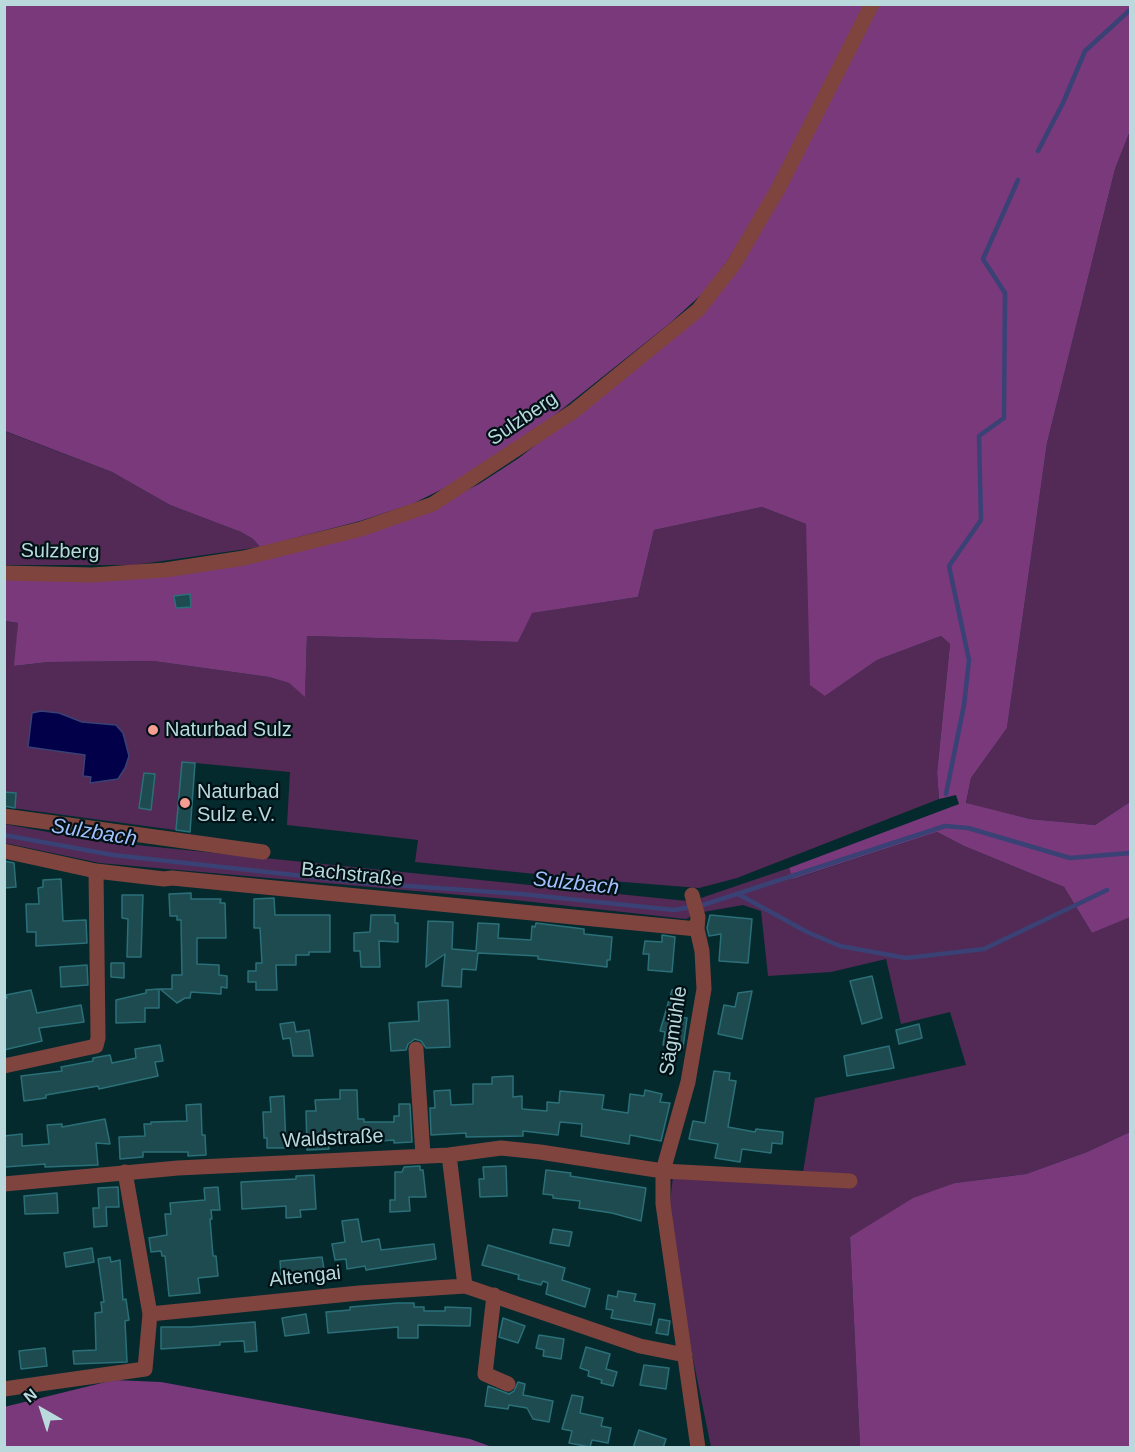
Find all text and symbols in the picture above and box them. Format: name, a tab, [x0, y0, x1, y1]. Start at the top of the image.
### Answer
street label: Sulzberg	[484, 387, 562, 451]
street label: Sulzberg	[20, 539, 100, 565]
place label: Naturbad Sulz	[165, 718, 292, 742]
marker: Naturbad Sulz	[146, 723, 160, 737]
place label: Naturbad Sulz e.V.	[197, 780, 279, 827]
marker: Naturbad Sulz e.V.	[178, 796, 192, 810]
water label: Sulzbach	[49, 814, 139, 852]
street label: Bachstraße	[300, 858, 404, 892]
water label: Sulzbach	[532, 867, 620, 901]
street label: Sägmühle	[655, 985, 693, 1077]
street label: Waldstraße	[282, 1124, 384, 1154]
street label: Altengai	[268, 1261, 342, 1293]
north arrow	[12, 1380, 72, 1440]
text: N	[21, 1385, 40, 1406]

